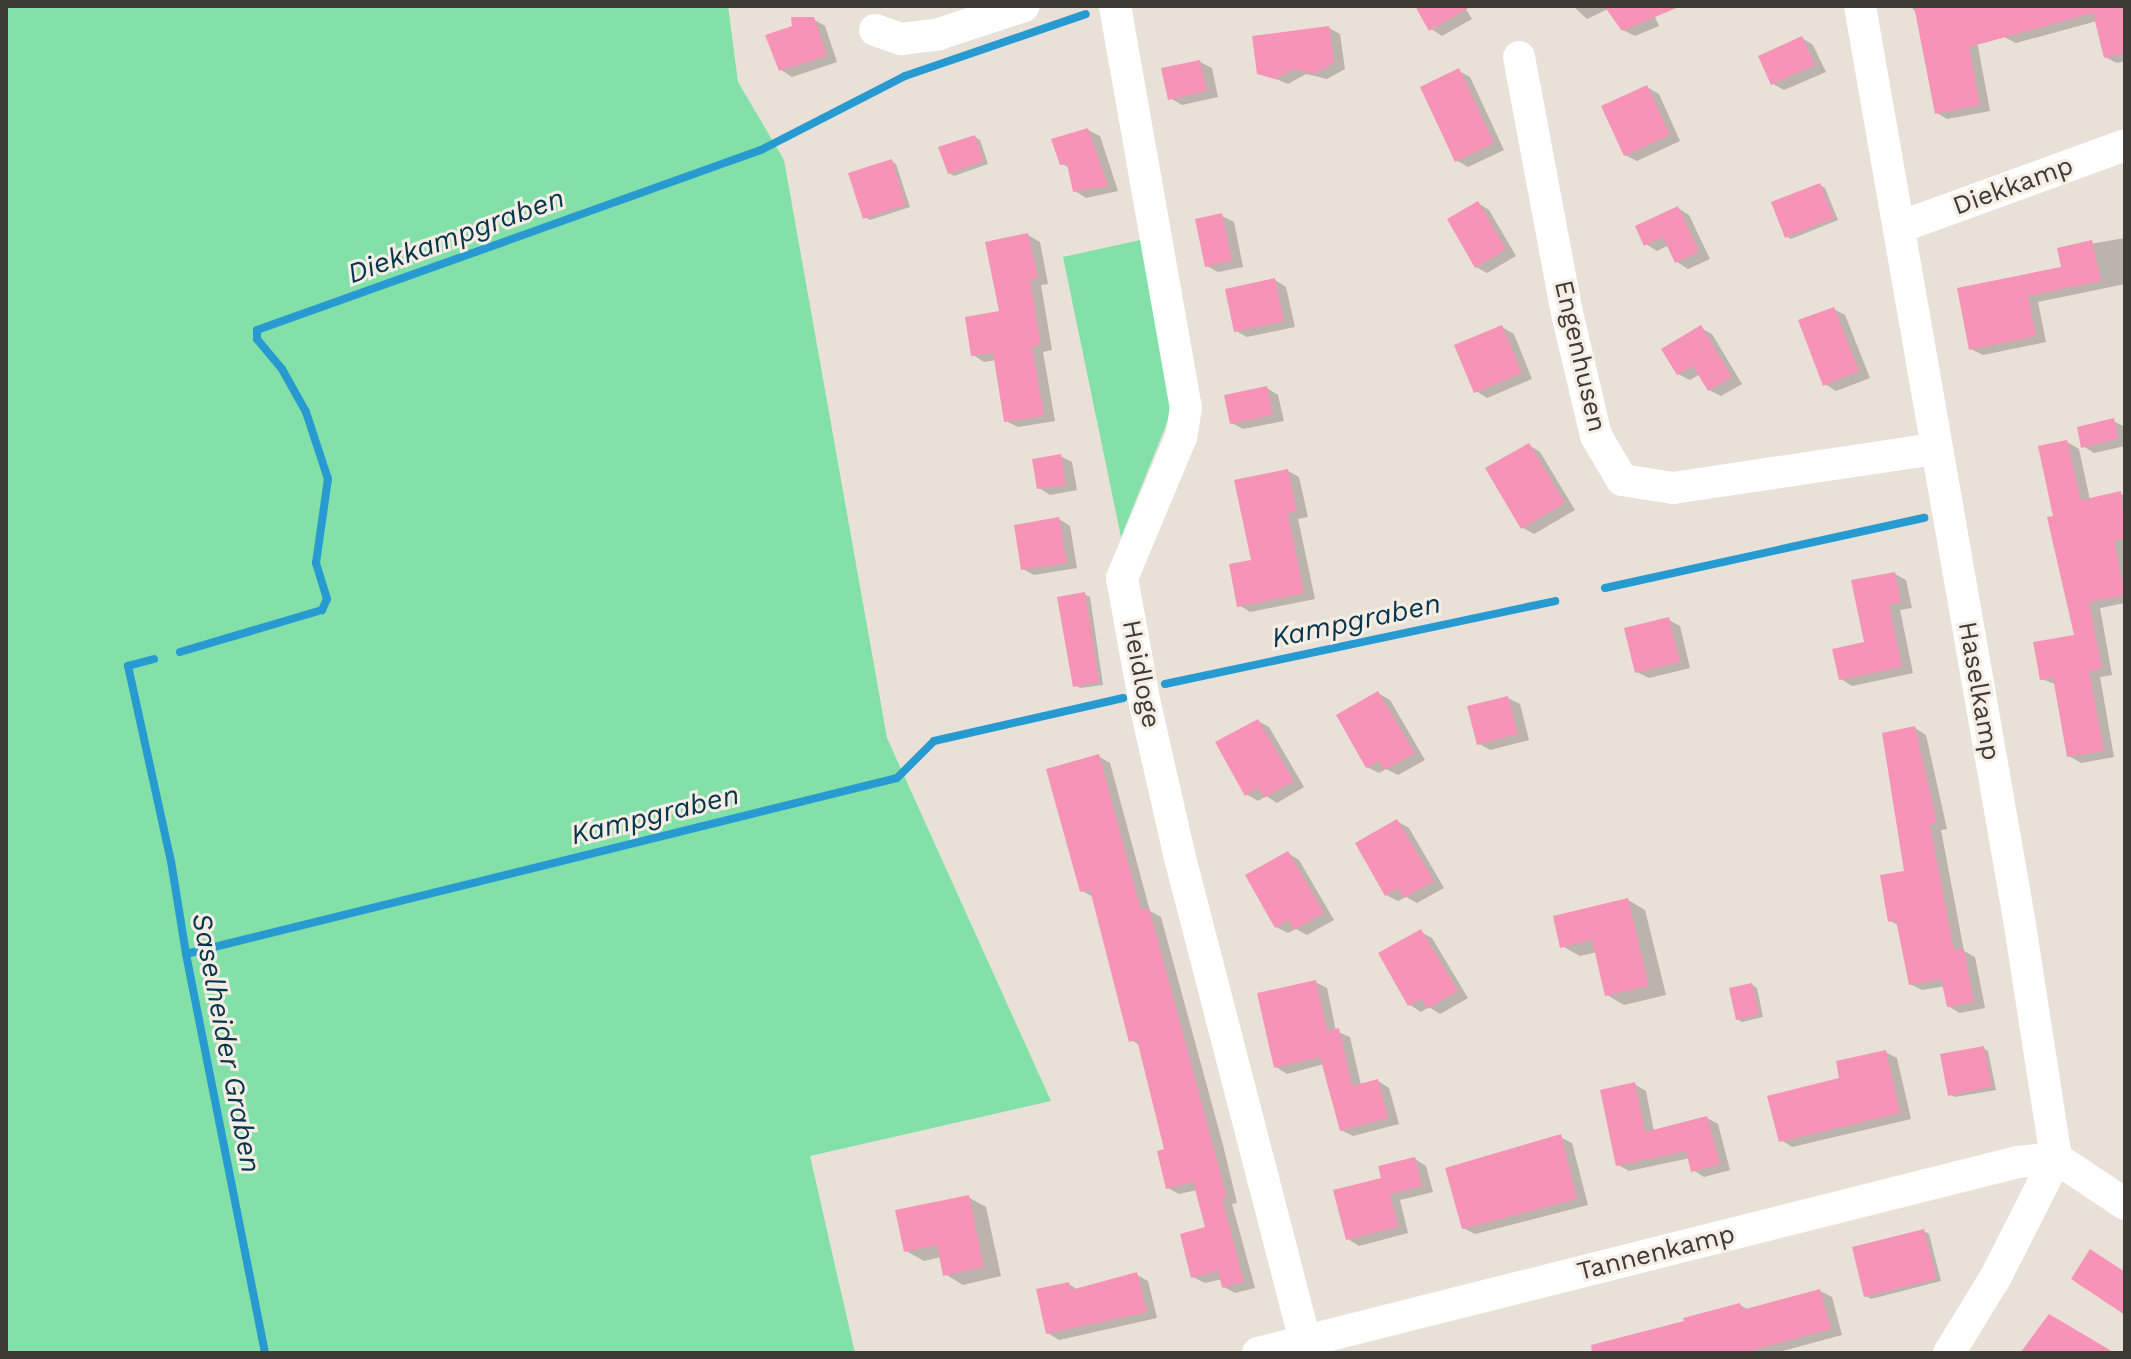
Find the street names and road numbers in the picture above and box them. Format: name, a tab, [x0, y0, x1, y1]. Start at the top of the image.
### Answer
street label: Diekkamp	[1949, 150, 2077, 222]
street label: Engenhusen	[1547, 277, 1613, 435]
street label: Heidloge	[1115, 617, 1167, 731]
street label: Haselkamp	[1951, 619, 2007, 763]
street label: Tannenkamp	[1574, 1218, 1738, 1288]

